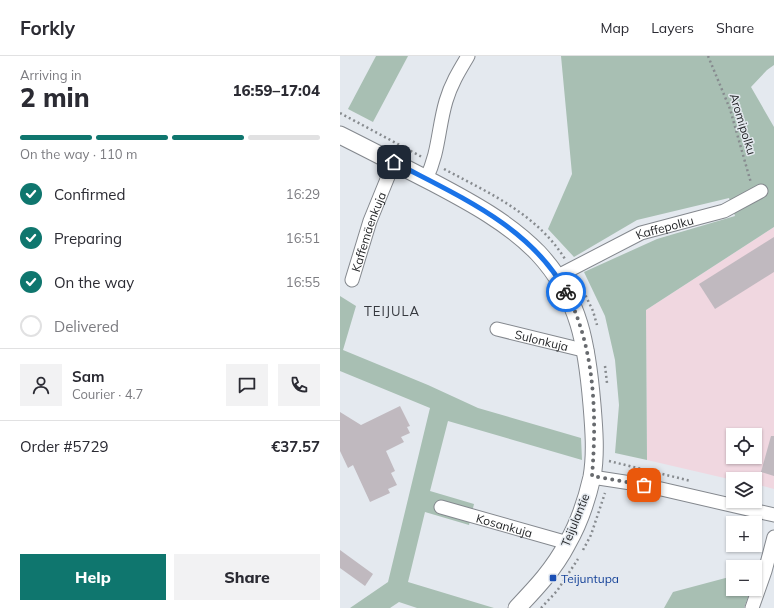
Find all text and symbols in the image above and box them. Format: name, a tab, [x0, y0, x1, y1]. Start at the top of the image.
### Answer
text: Forkly	[20, 16, 75, 40]
text: Map	[600, 19, 629, 37]
text: Layers	[651, 19, 694, 37]
text: Share	[716, 19, 754, 37]
text: Arriving in	[20, 67, 82, 83]
text: 2 min	[20, 81, 90, 114]
text: 16:59–17:04	[233, 81, 320, 100]
street label: Aromipolku	[727, 92, 759, 156]
pin	[377, 145, 411, 179]
text: On the way · 110 m	[20, 146, 137, 162]
icon: home	[383, 151, 405, 173]
icon: check	[20, 183, 42, 205]
text: Confirmed	[54, 185, 125, 204]
text: 16:29	[286, 186, 320, 202]
street label: Kaffemäenkuja	[348, 189, 389, 273]
street label: Kaffepolku	[633, 212, 695, 242]
icon: check	[20, 227, 42, 249]
text: Preparing	[54, 229, 122, 248]
text: 16:51	[286, 230, 320, 246]
icon: check	[20, 271, 42, 293]
courier	[546, 272, 586, 312]
text: On the way	[54, 273, 134, 292]
text: 16:55	[286, 274, 320, 290]
icon: bike	[555, 281, 577, 303]
district label: TEIJULA	[364, 303, 420, 319]
text: Delivered	[54, 317, 119, 336]
street label: Sulonkuja	[513, 326, 570, 354]
button: person	[20, 364, 62, 406]
button: chat	[226, 364, 268, 406]
button: phone	[278, 364, 320, 406]
text: Sam	[72, 367, 104, 386]
text: Courier · 4.7	[72, 386, 143, 402]
map controls	[726, 428, 762, 596]
button: locate	[726, 428, 762, 464]
text: Order #5729	[20, 437, 108, 456]
text: €37.57	[271, 437, 320, 456]
pin	[627, 468, 661, 502]
button: layers	[726, 472, 762, 508]
icon: bag	[633, 474, 655, 496]
street label: Teijulantie	[558, 491, 592, 549]
street label: Kosankuja	[475, 510, 534, 540]
button: +	[726, 516, 762, 552]
button: Help	[20, 554, 166, 600]
button: Share	[174, 554, 320, 600]
button: −	[726, 560, 762, 596]
place label: Teijuntupa	[561, 571, 619, 586]
marker: Teijuntupa	[548, 573, 558, 583]

